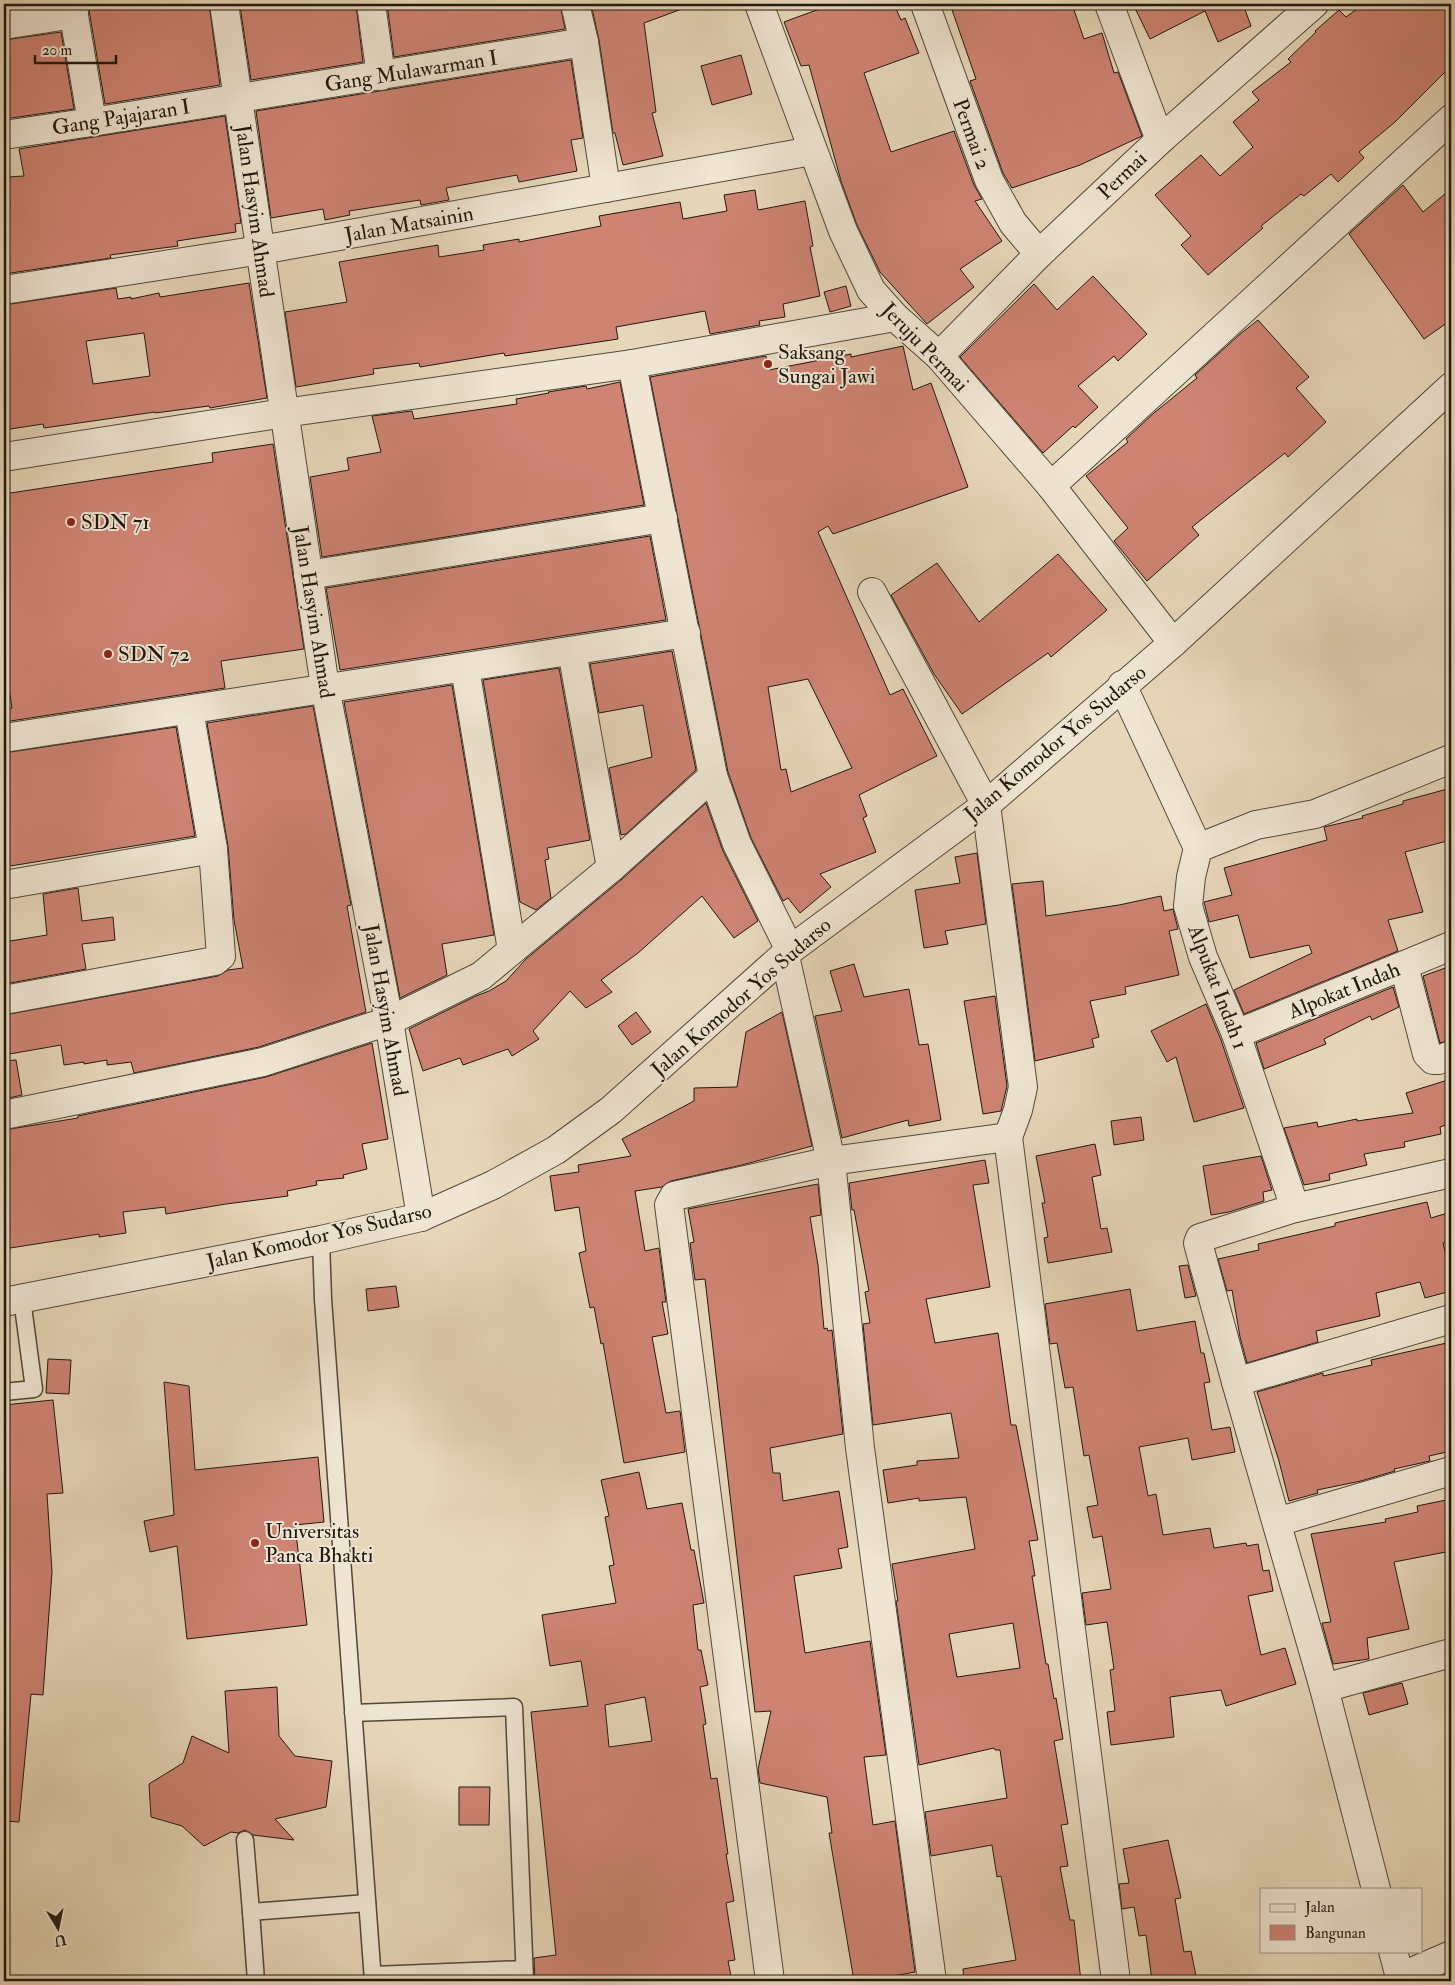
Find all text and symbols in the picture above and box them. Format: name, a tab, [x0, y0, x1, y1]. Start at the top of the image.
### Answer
scale bar	[35, 32, 116, 64]
text: 20 m	[42, 41, 72, 60]
street label: Gang Mulawarman I	[323, 45, 499, 98]
street label: Gang Pajajaran I	[50, 93, 192, 142]
street label: Permai 2	[946, 95, 997, 174]
street label: Jalan Hasyim Ahmad	[229, 122, 280, 300]
street label: Permai	[1092, 145, 1153, 206]
street label: Jalan Matsainin	[342, 200, 476, 249]
street label: Jeruju Permai	[874, 296, 974, 398]
place label: Saksang Sungai Jawi	[778, 339, 876, 390]
marker: Saksang Sungai Jawi	[762, 358, 774, 370]
place label: SDN 71	[81, 509, 150, 536]
marker: SDN 71	[65, 516, 77, 528]
street label: Jalan Hasyim Ahmad	[286, 523, 341, 701]
place label: SDN 72	[118, 641, 190, 668]
marker: SDN 72	[102, 648, 114, 660]
street label: Jalan Komodor Yos Sudarso	[958, 659, 1152, 828]
street label: Jalan Komodor Yos Sudarso	[645, 912, 837, 1084]
street label: Alpukat Indah 1	[1181, 920, 1254, 1053]
street label: Jalan Hasyim Ahmad	[357, 921, 414, 1099]
street label: Alpokat Indah	[1283, 956, 1404, 1026]
street label: Jalan Komodor Yos Sudarso	[203, 1197, 434, 1276]
place label: Universitas Panca Bhakti	[265, 1518, 374, 1569]
marker: Universitas Panca Bhakti	[249, 1537, 261, 1549]
legend	[1260, 1888, 1422, 1952]
text: Jalan	[1304, 1898, 1335, 1918]
north arrow	[32, 1902, 82, 1952]
text: Bangunan	[1305, 1924, 1366, 1943]
text: U	[53, 1931, 67, 1950]

